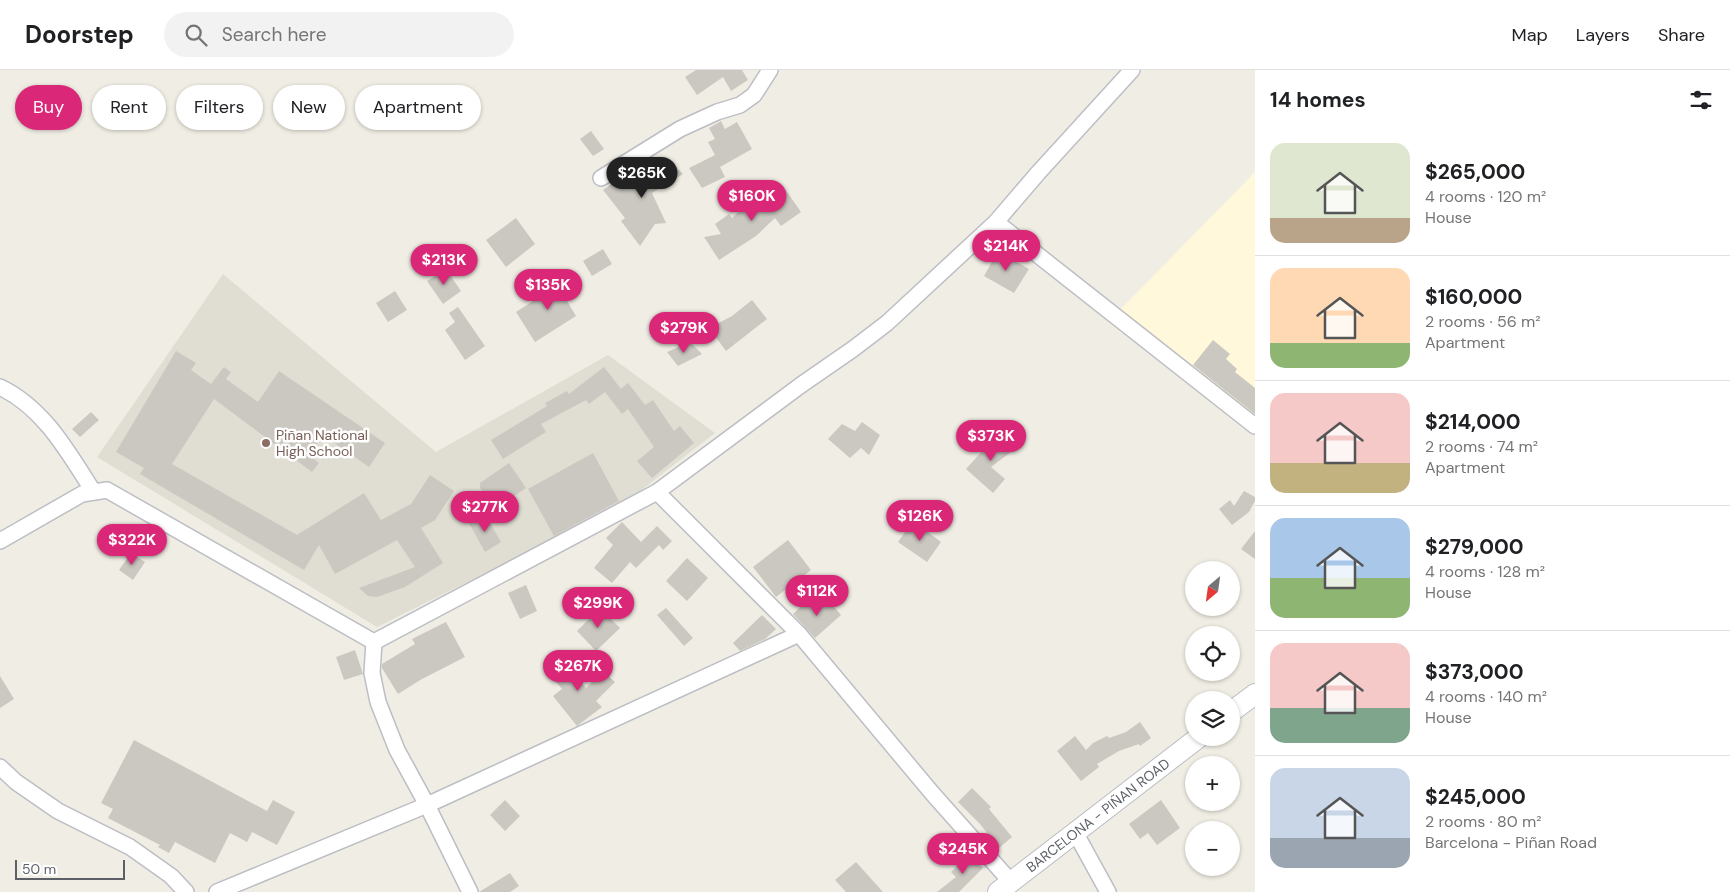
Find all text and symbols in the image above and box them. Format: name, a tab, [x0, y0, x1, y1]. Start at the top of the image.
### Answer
search box	[164, 12, 514, 57]
text: Doorstep	[25, 19, 134, 50]
icon: search	[182, 21, 210, 49]
text: Search here	[222, 22, 327, 47]
text: Map	[1512, 23, 1548, 47]
text: Layers	[1576, 23, 1630, 47]
text: Share	[1658, 23, 1705, 47]
chip: Buy	[15, 85, 82, 130]
chip: Rent	[92, 85, 166, 130]
chip: Filters	[176, 85, 263, 130]
chip: New	[273, 85, 345, 130]
chip: Apartment	[355, 85, 481, 130]
text: 14 homes	[1270, 86, 1366, 114]
icon: filters	[1687, 86, 1715, 114]
pin: $265K	[607, 156, 677, 199]
text: $265,000	[1425, 158, 1525, 186]
text: $265K	[617, 162, 667, 183]
icon: home	[1310, 163, 1370, 223]
pin: $160K	[717, 180, 787, 222]
text: $160K	[728, 185, 776, 206]
text: 4 rooms · 120 m²	[1425, 186, 1546, 207]
text: House	[1425, 207, 1472, 228]
pin: $214K	[971, 230, 1041, 272]
text: $214K	[983, 235, 1029, 256]
pin: $213K	[409, 244, 479, 286]
text: $213K	[422, 249, 466, 270]
pin: $135K	[513, 268, 583, 311]
text: $135K	[525, 274, 571, 295]
text: $160,000	[1425, 283, 1522, 311]
icon: home	[1310, 288, 1370, 348]
text: 2 rooms · 56 m²	[1425, 311, 1541, 332]
pin: $279K	[649, 312, 719, 354]
text: $279K	[660, 317, 708, 338]
text: Apartment	[1425, 332, 1505, 353]
text: $214,000	[1425, 408, 1521, 436]
icon: home	[1310, 413, 1370, 473]
pin: $373K	[956, 420, 1026, 462]
text: $373K	[967, 425, 1015, 446]
place label: Piñan National High School	[276, 426, 368, 460]
text: 2 rooms · 74 m²	[1425, 436, 1538, 457]
marker: Piñan National High School	[260, 437, 272, 449]
text: Apartment	[1425, 457, 1505, 478]
pin: $277K	[450, 490, 520, 533]
text: $277K	[462, 496, 508, 517]
pin: $126K	[885, 500, 955, 542]
text: $126K	[897, 505, 943, 526]
pin: $322K	[97, 524, 167, 566]
text: $322K	[108, 529, 156, 550]
text: $279,000	[1425, 533, 1524, 561]
icon: home	[1310, 538, 1370, 598]
north arrow	[1185, 561, 1240, 616]
map controls	[1185, 561, 1240, 876]
text: 4 rooms · 128 m²	[1425, 561, 1545, 582]
pin: $112K	[782, 574, 852, 617]
text: $112K	[797, 580, 838, 601]
text: House	[1425, 582, 1472, 603]
pin: $299K	[563, 586, 633, 629]
text: $299K	[573, 592, 623, 613]
button: locate	[1185, 626, 1240, 681]
pin: $267K	[543, 650, 613, 692]
text: $267K	[554, 655, 602, 676]
text: $373,000	[1425, 658, 1523, 686]
icon: home	[1310, 663, 1370, 723]
text: 4 rooms · 140 m²	[1425, 686, 1547, 707]
button: layers	[1185, 691, 1240, 746]
text: House	[1425, 707, 1472, 728]
street label: BARCELONA - PIÑAN ROAD	[1022, 754, 1173, 876]
button: +	[1185, 756, 1240, 811]
text: $245,000	[1425, 783, 1526, 811]
icon: home	[1310, 788, 1370, 848]
text: 2 rooms · 80 m²	[1425, 811, 1542, 832]
button: −	[1185, 821, 1240, 876]
pin: $245K	[928, 832, 998, 875]
text: Barcelona - Piñan Road	[1425, 832, 1597, 853]
text: $245K	[938, 838, 988, 859]
scale bar	[15, 857, 125, 880]
text: 50 m	[22, 860, 56, 878]

